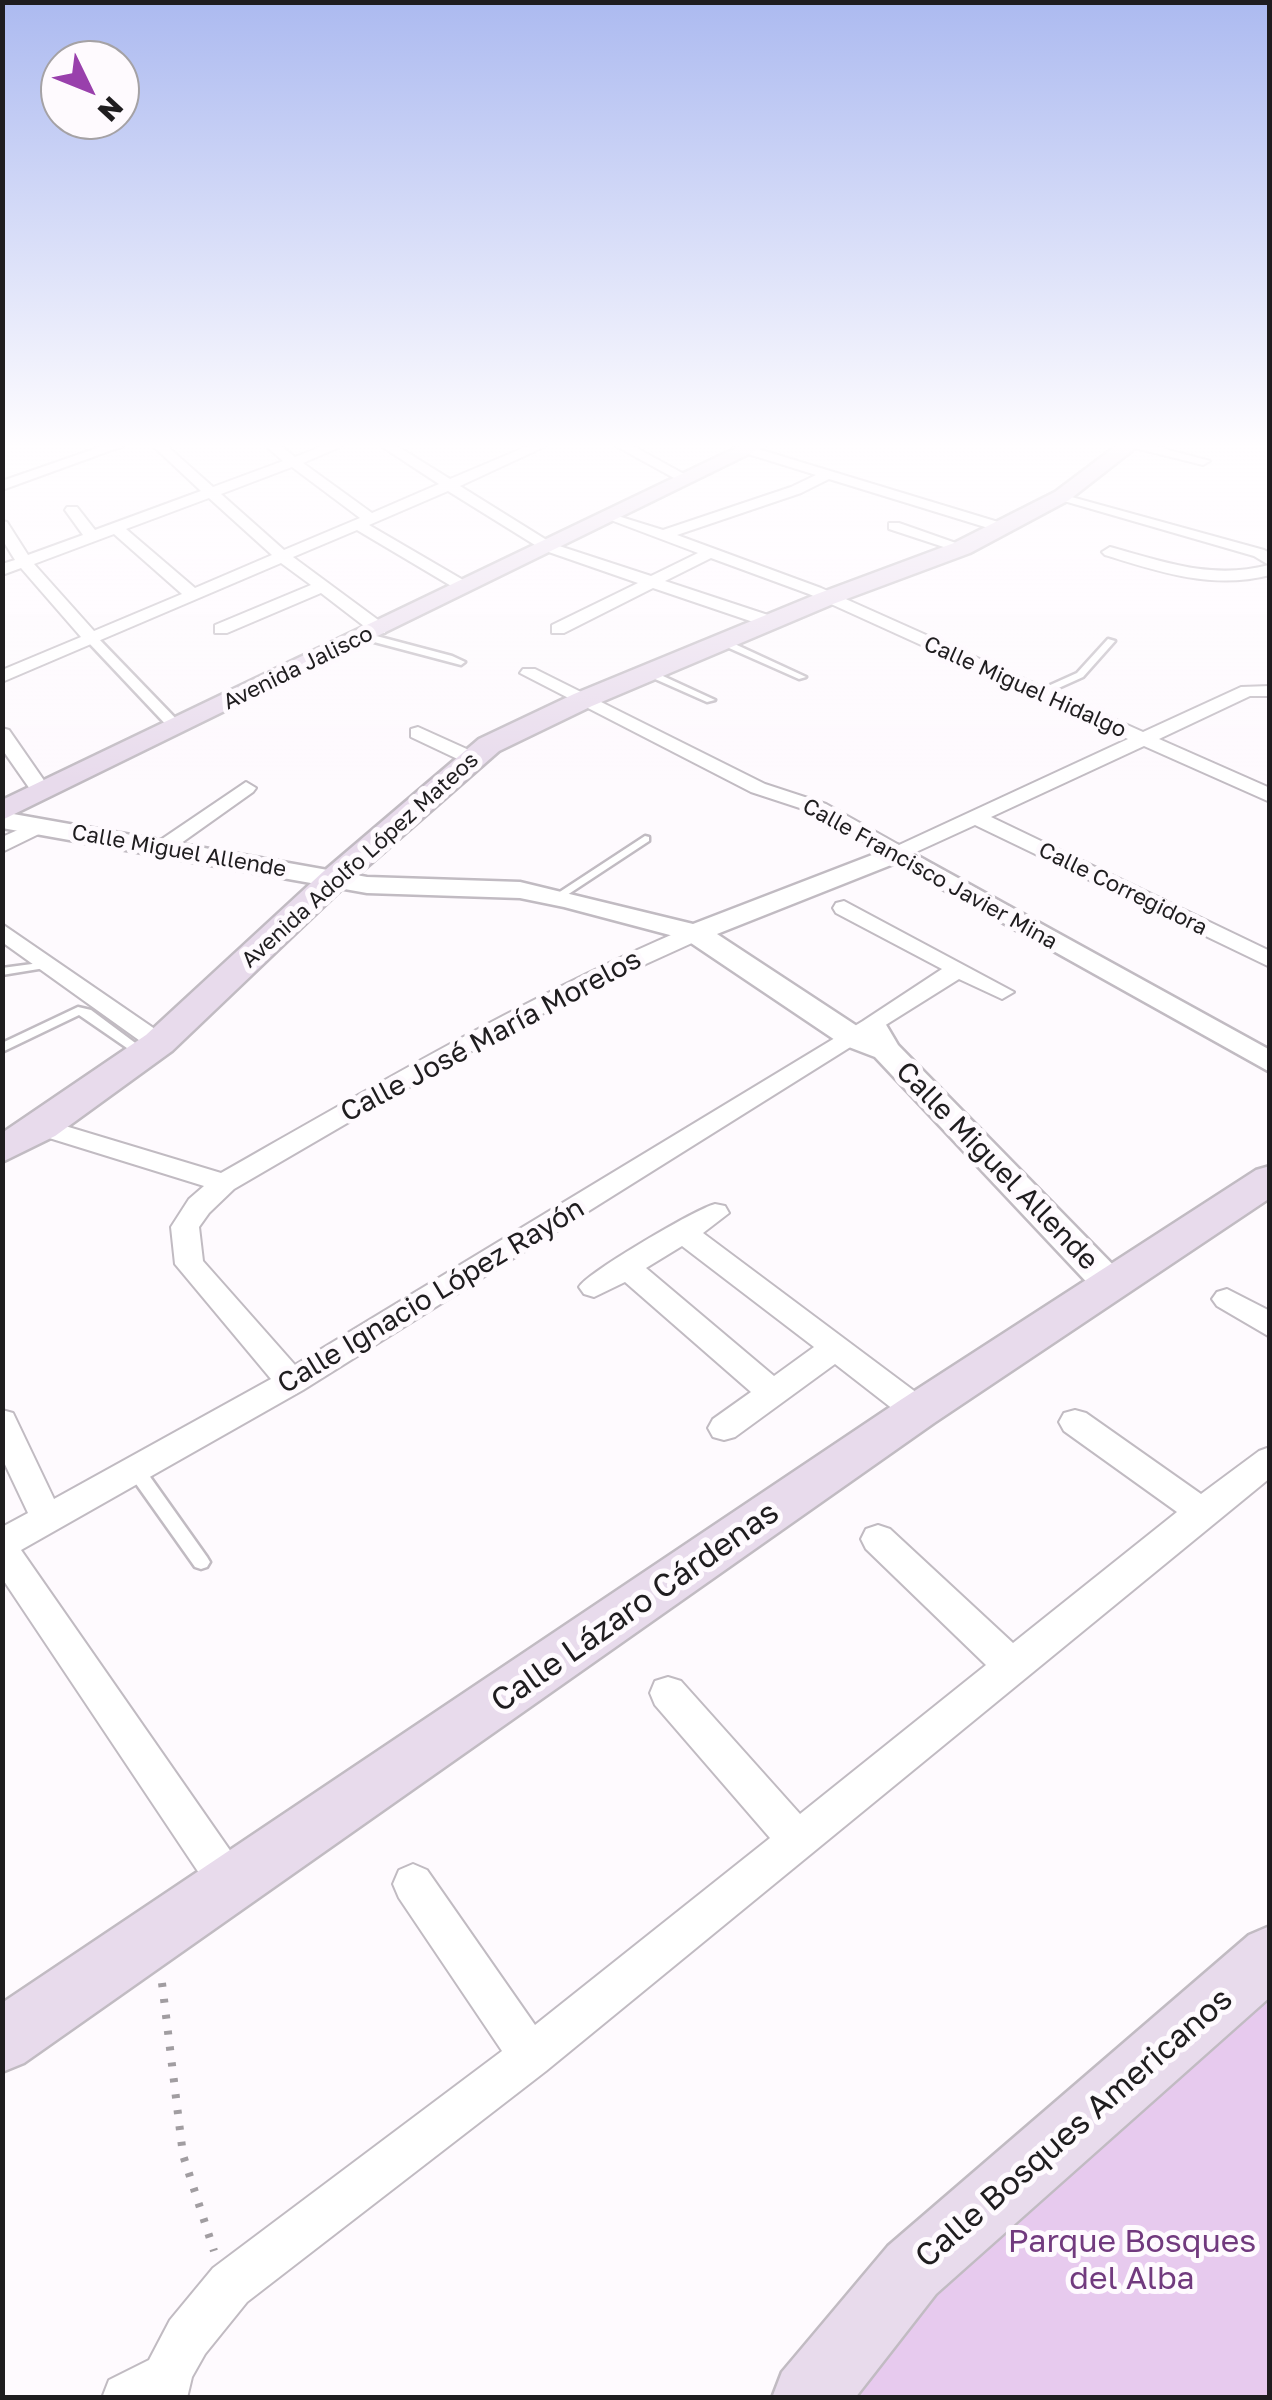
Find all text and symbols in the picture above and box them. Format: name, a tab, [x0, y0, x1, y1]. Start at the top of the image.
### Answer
north arrow	[40, 40, 140, 140]
text: N	[92, 90, 130, 128]
street label: Avenida Jalisco	[219, 620, 377, 716]
street label: Calle Miguel Hidalgo	[920, 630, 1130, 744]
street label: Avenida Adolfo López Mateos	[236, 747, 484, 973]
street label: Calle Francisco Javier Mina	[798, 793, 1062, 955]
street label: Calle Miguel Allende	[70, 819, 288, 883]
street label: Calle Corregidora	[1034, 837, 1212, 941]
street label: Calle José María Morelos	[335, 942, 647, 1130]
street label: Calle Miguel Allende	[889, 1055, 1105, 1277]
street label: Calle Ignacio López Rayón	[272, 1191, 590, 1401]
street label: Calle Lázaro Cárdenas	[484, 1493, 786, 1721]
street label: Calle Bosques Americanos	[908, 1980, 1240, 2276]
park label: Parque Bosques del Alba	[1008, 2223, 1256, 2298]

